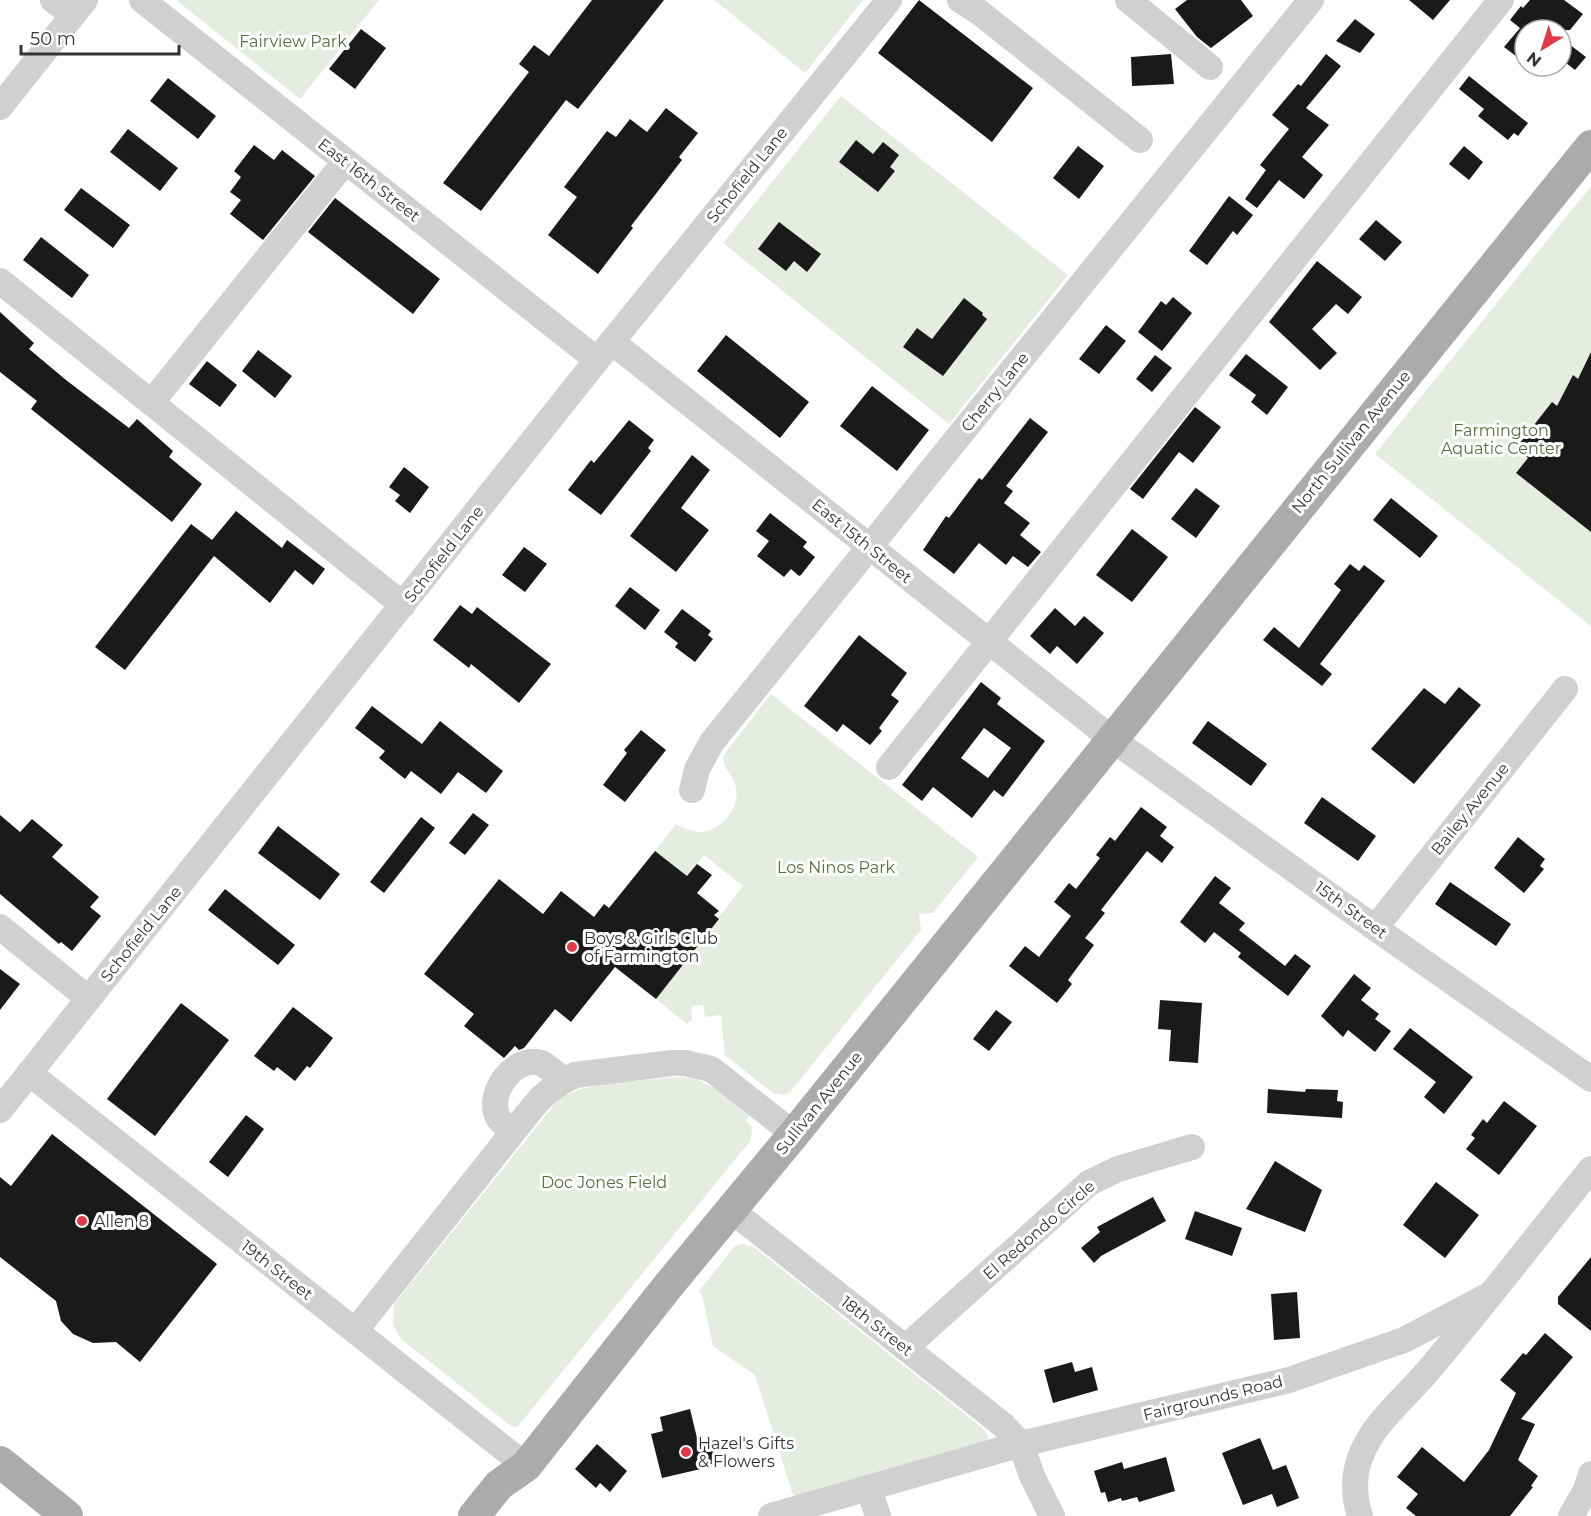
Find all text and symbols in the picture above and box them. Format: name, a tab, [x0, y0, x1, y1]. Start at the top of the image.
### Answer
scale bar	[21, 18, 178, 56]
north arrow	[1513, 18, 1573, 78]
text: 50 m	[30, 28, 76, 50]
park label: Fairview Park	[239, 32, 347, 51]
text: N	[1523, 48, 1545, 71]
street label: Schofield Lane	[703, 123, 791, 227]
street label: East 16th Street	[314, 134, 424, 226]
street label: Cherry Lane	[957, 348, 1033, 436]
street label: North Sullivan Avenue	[1288, 367, 1414, 517]
park label: Farmington Aquatic Center	[1441, 421, 1561, 458]
street label: East 15th Street	[808, 495, 916, 587]
street label: Schofield Lane	[400, 502, 488, 606]
street label: Bailey Avenue	[1427, 759, 1513, 859]
park label: Los Ninos Park	[777, 858, 895, 877]
street label: 15th Street	[1311, 877, 1391, 943]
street label: Schofield Lane	[97, 882, 185, 986]
place label: Boys & Girls Club of Farmington	[584, 929, 718, 966]
marker: Boys & Girls Club of Farmington	[565, 940, 579, 954]
street label: Sullivan Avenue	[772, 1048, 866, 1158]
park label: Doc Jones Field	[541, 1173, 667, 1192]
street label: El Redondo Circle	[979, 1176, 1099, 1284]
place label: Allen 8	[94, 1212, 149, 1231]
marker: Allen 8	[75, 1214, 89, 1228]
street label: 19th Street	[237, 1236, 317, 1304]
street label: 18th Street	[837, 1292, 917, 1360]
street label: Fairgrounds Road	[1141, 1371, 1285, 1425]
place label: Hazel's Gifts & Flowers	[698, 1434, 794, 1471]
marker: Hazel's Gifts & Flowers	[679, 1445, 693, 1459]

